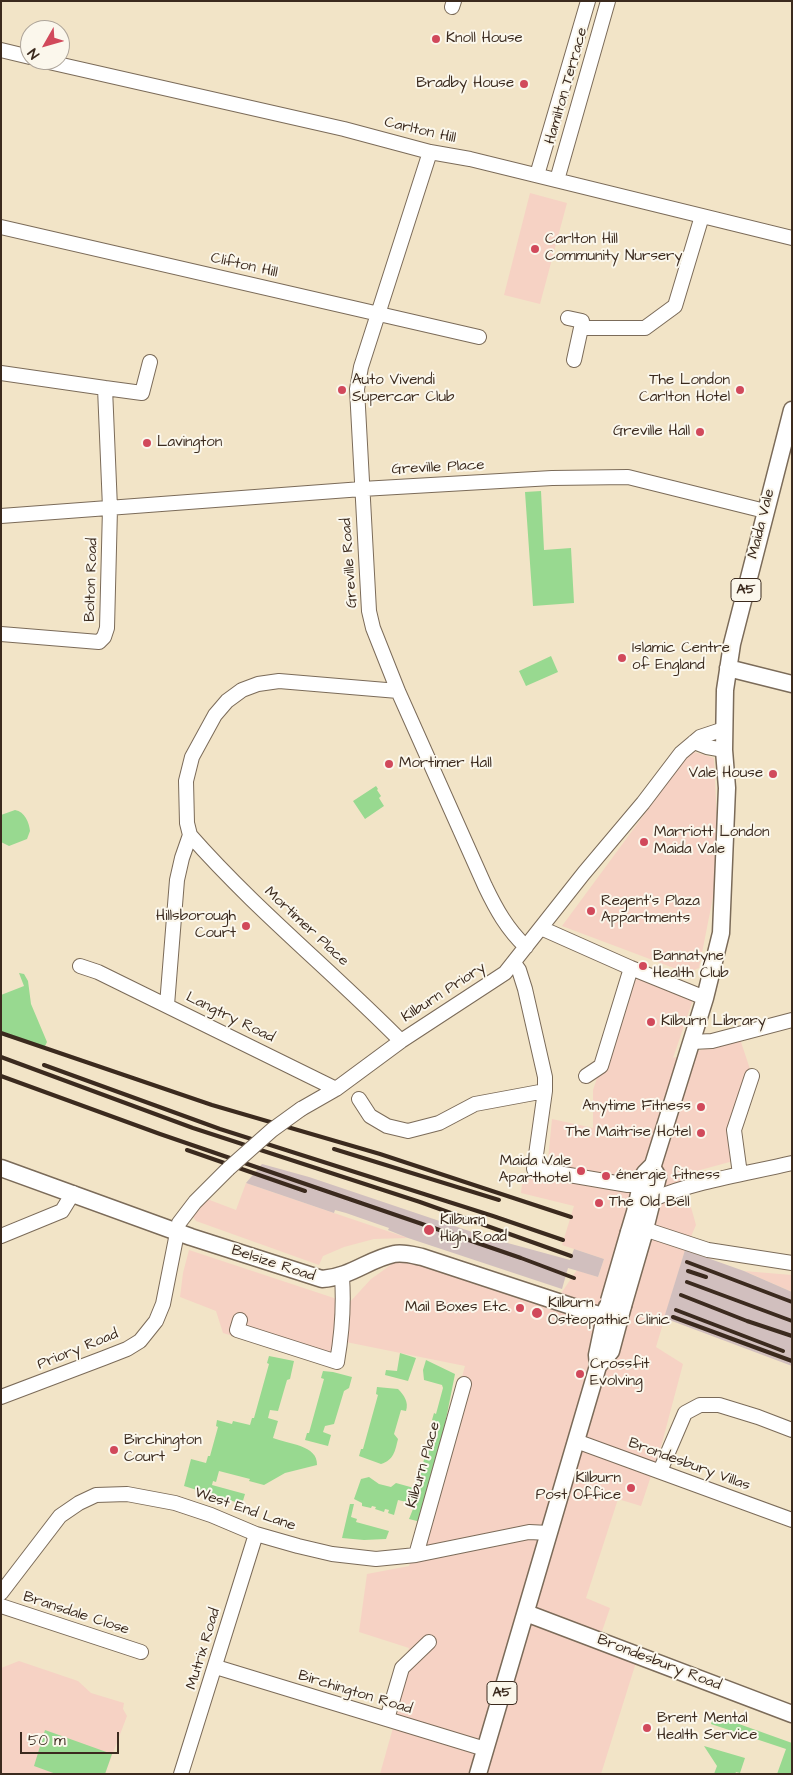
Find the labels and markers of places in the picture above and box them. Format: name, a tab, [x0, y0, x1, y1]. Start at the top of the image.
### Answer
place label: Knoll House	[446, 30, 523, 48]
marker: Knoll House	[430, 33, 442, 45]
place label: Bradby House	[416, 75, 514, 93]
marker: Bradby House	[518, 78, 530, 90]
place label: Carlton Hill Community Nursery	[545, 231, 683, 266]
marker: Carlton Hill Community Nursery	[529, 243, 541, 255]
place label: Auto Vivendi Supercar Club	[352, 372, 454, 407]
place label: The London Carlton Hotel	[639, 372, 730, 407]
marker: Auto Vivendi Supercar Club	[336, 384, 348, 396]
marker: The London Carlton Hotel	[734, 384, 746, 396]
place label: Greville Hall	[613, 423, 690, 441]
marker: Greville Hall	[694, 426, 706, 438]
place label: Lavington	[157, 434, 222, 452]
marker: Lavington	[141, 437, 153, 449]
place label: Islamic Centre of England	[632, 640, 730, 675]
marker: Islamic Centre of England	[616, 652, 628, 664]
place label: Mortimer Hall	[399, 755, 492, 773]
marker: Mortimer Hall	[383, 758, 395, 770]
place label: Vale House	[689, 765, 763, 783]
marker: Vale House	[767, 768, 779, 780]
place label: Marriott London Maida Vale	[654, 824, 769, 859]
marker: Marriott London Maida Vale	[638, 836, 650, 848]
place label: Regent's Plaza Appartments	[601, 893, 700, 928]
marker: Regent's Plaza Appartments	[585, 905, 597, 917]
place label: Hillsborough Court	[156, 908, 236, 943]
marker: Hillsborough Court	[240, 920, 252, 932]
place label: Bannatyne Health Club	[653, 948, 729, 983]
marker: Bannatyne Health Club	[637, 960, 649, 972]
place label: Kilburn Library	[661, 1013, 766, 1031]
marker: Kilburn Library	[645, 1016, 657, 1028]
place label: Anytime Fitness	[582, 1098, 691, 1116]
marker: Anytime Fitness	[695, 1101, 707, 1113]
place label: The Maitrise Hotel	[565, 1124, 691, 1142]
marker: The Maitrise Hotel	[695, 1127, 707, 1139]
place label: Maida Vale Aparthotel	[499, 1153, 571, 1188]
marker: Maida Vale Aparthotel	[575, 1165, 587, 1177]
place label: énergie fitness	[616, 1167, 720, 1185]
marker: énergie fitness	[600, 1170, 612, 1182]
place label: The Old Bell	[609, 1194, 689, 1212]
marker: The Old Bell	[593, 1197, 605, 1209]
place label: Kilburn High Road	[440, 1212, 507, 1247]
marker: Kilburn High Road	[422, 1223, 436, 1237]
place label: Kilburn Osteopathic Clinic	[548, 1295, 670, 1330]
place label: Mail Boxes Etc.	[405, 1299, 510, 1317]
marker: Mail Boxes Etc.	[514, 1302, 526, 1314]
marker: Kilburn Osteopathic Clinic	[530, 1306, 544, 1320]
place label: Crossfit Evolving	[590, 1356, 650, 1391]
marker: Crossfit Evolving	[574, 1368, 586, 1380]
place label: Birchington Court	[124, 1432, 202, 1467]
marker: Birchington Court	[108, 1444, 120, 1456]
place label: Kilburn Post Office	[536, 1470, 621, 1505]
marker: Kilburn Post Office	[625, 1482, 637, 1494]
place label: Brent Mental Health Service	[657, 1710, 757, 1745]
marker: Brent Mental Health Service	[641, 1722, 653, 1734]

